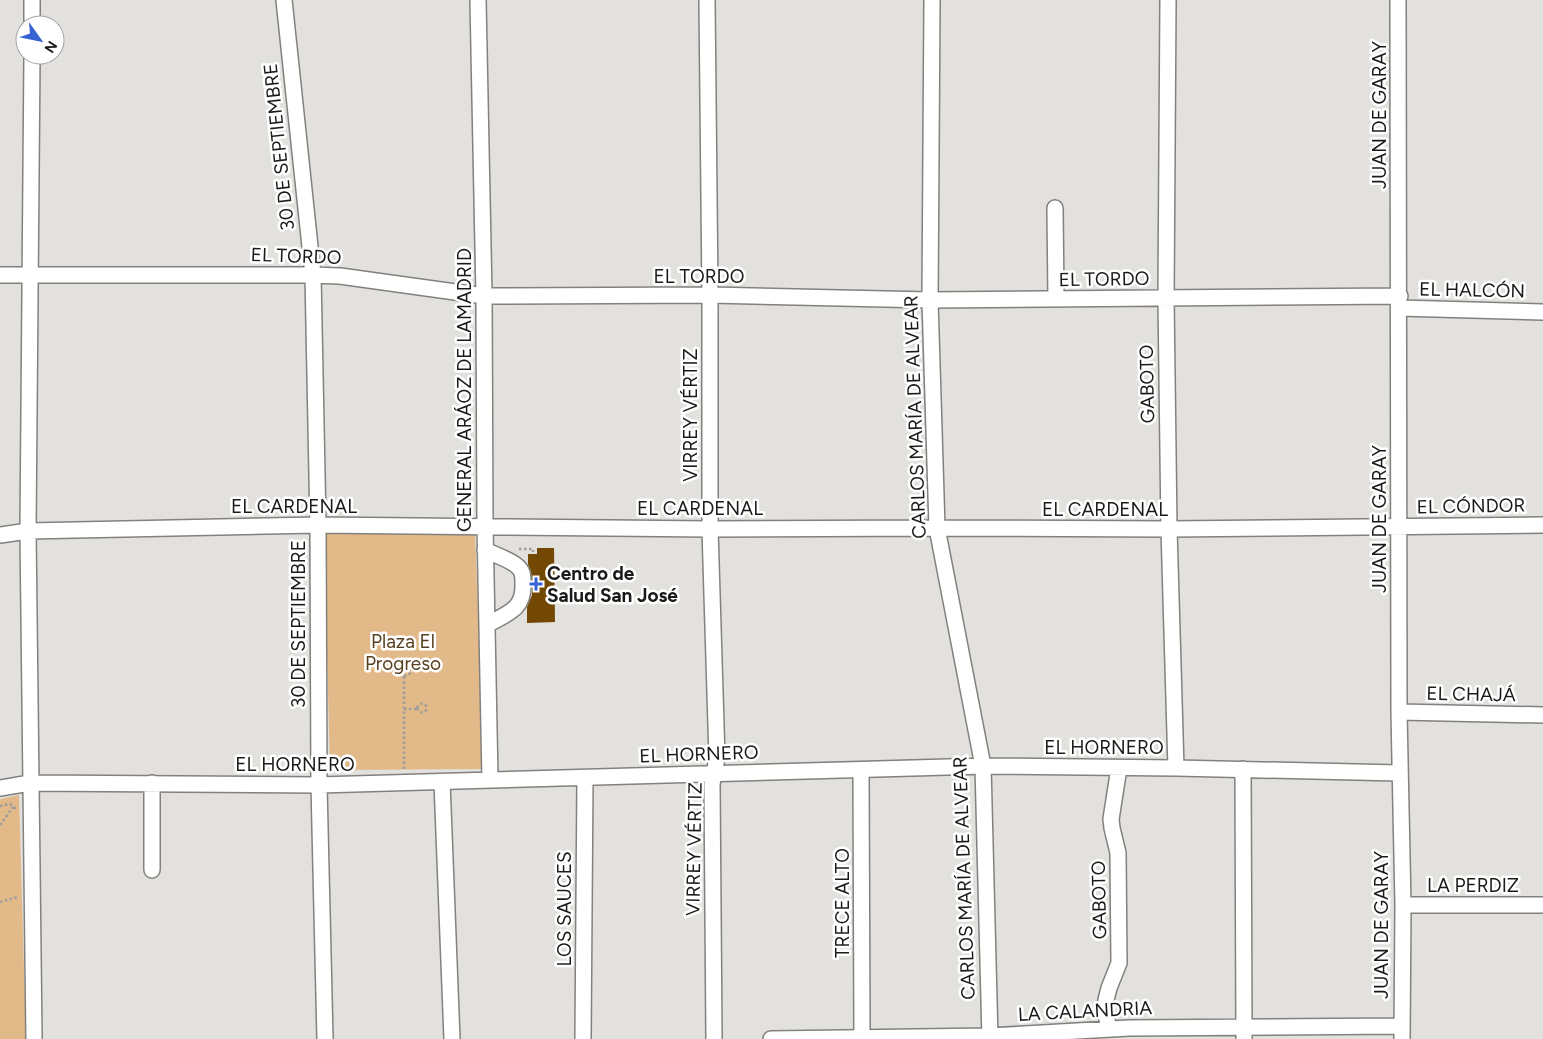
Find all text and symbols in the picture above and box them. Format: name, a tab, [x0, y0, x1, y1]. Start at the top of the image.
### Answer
north arrow	[15, 15, 65, 65]
text: N	[40, 38, 61, 56]
street label: JUAN DE GARAY	[1368, 41, 1391, 189]
street label: 30 DE SEPTIEMBRE	[259, 62, 299, 232]
street label: EL TORDO	[250, 243, 342, 269]
street label: GENERAL ARÁOZ DE LAMADRID	[453, 248, 476, 532]
street label: EL TORDO	[654, 265, 744, 288]
street label: EL TORDO	[1058, 267, 1150, 291]
street label: EL HALCÓN	[1419, 278, 1525, 302]
street label: CARLOS MARÍA DE ALVEAR	[899, 295, 931, 539]
street label: GABOTO	[1135, 345, 1159, 423]
street label: VIRREY VÉRTIZ	[679, 348, 702, 482]
street label: JUAN DE GARAY	[1368, 445, 1391, 593]
street label: EL CÓNDOR	[1416, 494, 1526, 518]
street label: EL CARDENAL	[231, 495, 357, 518]
street label: EL CARDENAL	[637, 497, 763, 520]
street label: EL CARDENAL	[1042, 498, 1168, 521]
street label: 30 DE SEPTIEMBRE	[287, 540, 310, 708]
place label: Centro de Salud San José	[547, 562, 678, 607]
marker: Centro de Salud San José	[529, 577, 543, 591]
park label: Plaza El Progreso	[365, 630, 441, 675]
street label: EL CHAJÁ	[1426, 682, 1516, 706]
street label: EL HORNERO	[1044, 736, 1164, 759]
street label: EL HORNERO	[639, 740, 759, 768]
street label: EL HORNERO	[235, 753, 355, 776]
street label: CARLOS MARÍA DE ALVEAR	[948, 756, 980, 1000]
street label: VIRREY VÉRTIZ	[681, 782, 707, 916]
street label: TRECE ALTO	[831, 848, 854, 958]
street label: LOS SAUCES	[553, 851, 576, 967]
street label: JUAN DE GARAY	[1370, 851, 1393, 999]
street label: GABOTO	[1087, 861, 1111, 939]
street label: LA PERDIZ	[1427, 874, 1519, 897]
street label: LA CALANDRIA	[1017, 996, 1153, 1026]

